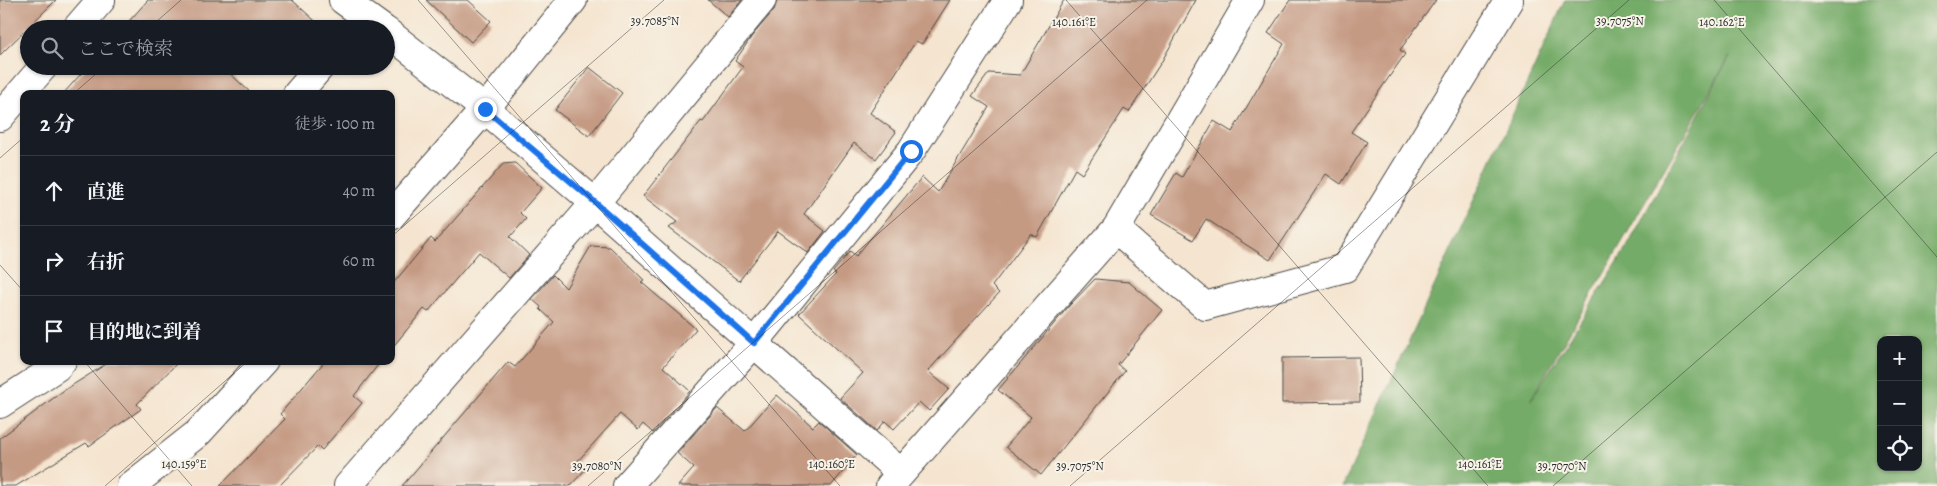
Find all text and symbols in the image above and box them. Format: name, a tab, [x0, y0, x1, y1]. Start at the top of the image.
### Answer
text: 39.7085°N	[631, 13, 680, 29]
text: 39.7075°N	[1596, 13, 1644, 29]
text: 140.161°E	[1052, 14, 1096, 30]
text: 140.162°E	[1699, 14, 1745, 30]
search box	[20, 20, 395, 75]
icon: search	[38, 34, 66, 62]
text: ここで検索	[78, 36, 173, 62]
route end	[474, 98, 497, 121]
text: 2 分	[40, 110, 75, 138]
text: 徒歩 · 100 m	[294, 113, 375, 135]
route start	[900, 140, 923, 163]
icon: ahead	[40, 177, 68, 205]
text: 直進	[87, 179, 125, 205]
text: 40 m	[343, 180, 375, 202]
icon: right	[40, 247, 68, 275]
text: 右折	[87, 249, 125, 275]
text: 60 m	[343, 250, 375, 272]
icon: arrive	[40, 317, 68, 345]
text: 目的地に到着	[87, 319, 201, 345]
map controls	[1877, 336, 1922, 471]
button: +	[1877, 336, 1922, 381]
button: −	[1877, 381, 1922, 426]
button: locate	[1877, 426, 1922, 471]
text: 140.159°E	[161, 456, 207, 472]
text: 140.160°E	[809, 456, 855, 472]
text: 140.161°E	[1458, 456, 1502, 472]
text: 39.7080°N	[572, 458, 622, 474]
text: 39.7075°N	[1056, 458, 1104, 474]
text: 39.7070°N	[1537, 458, 1587, 474]

